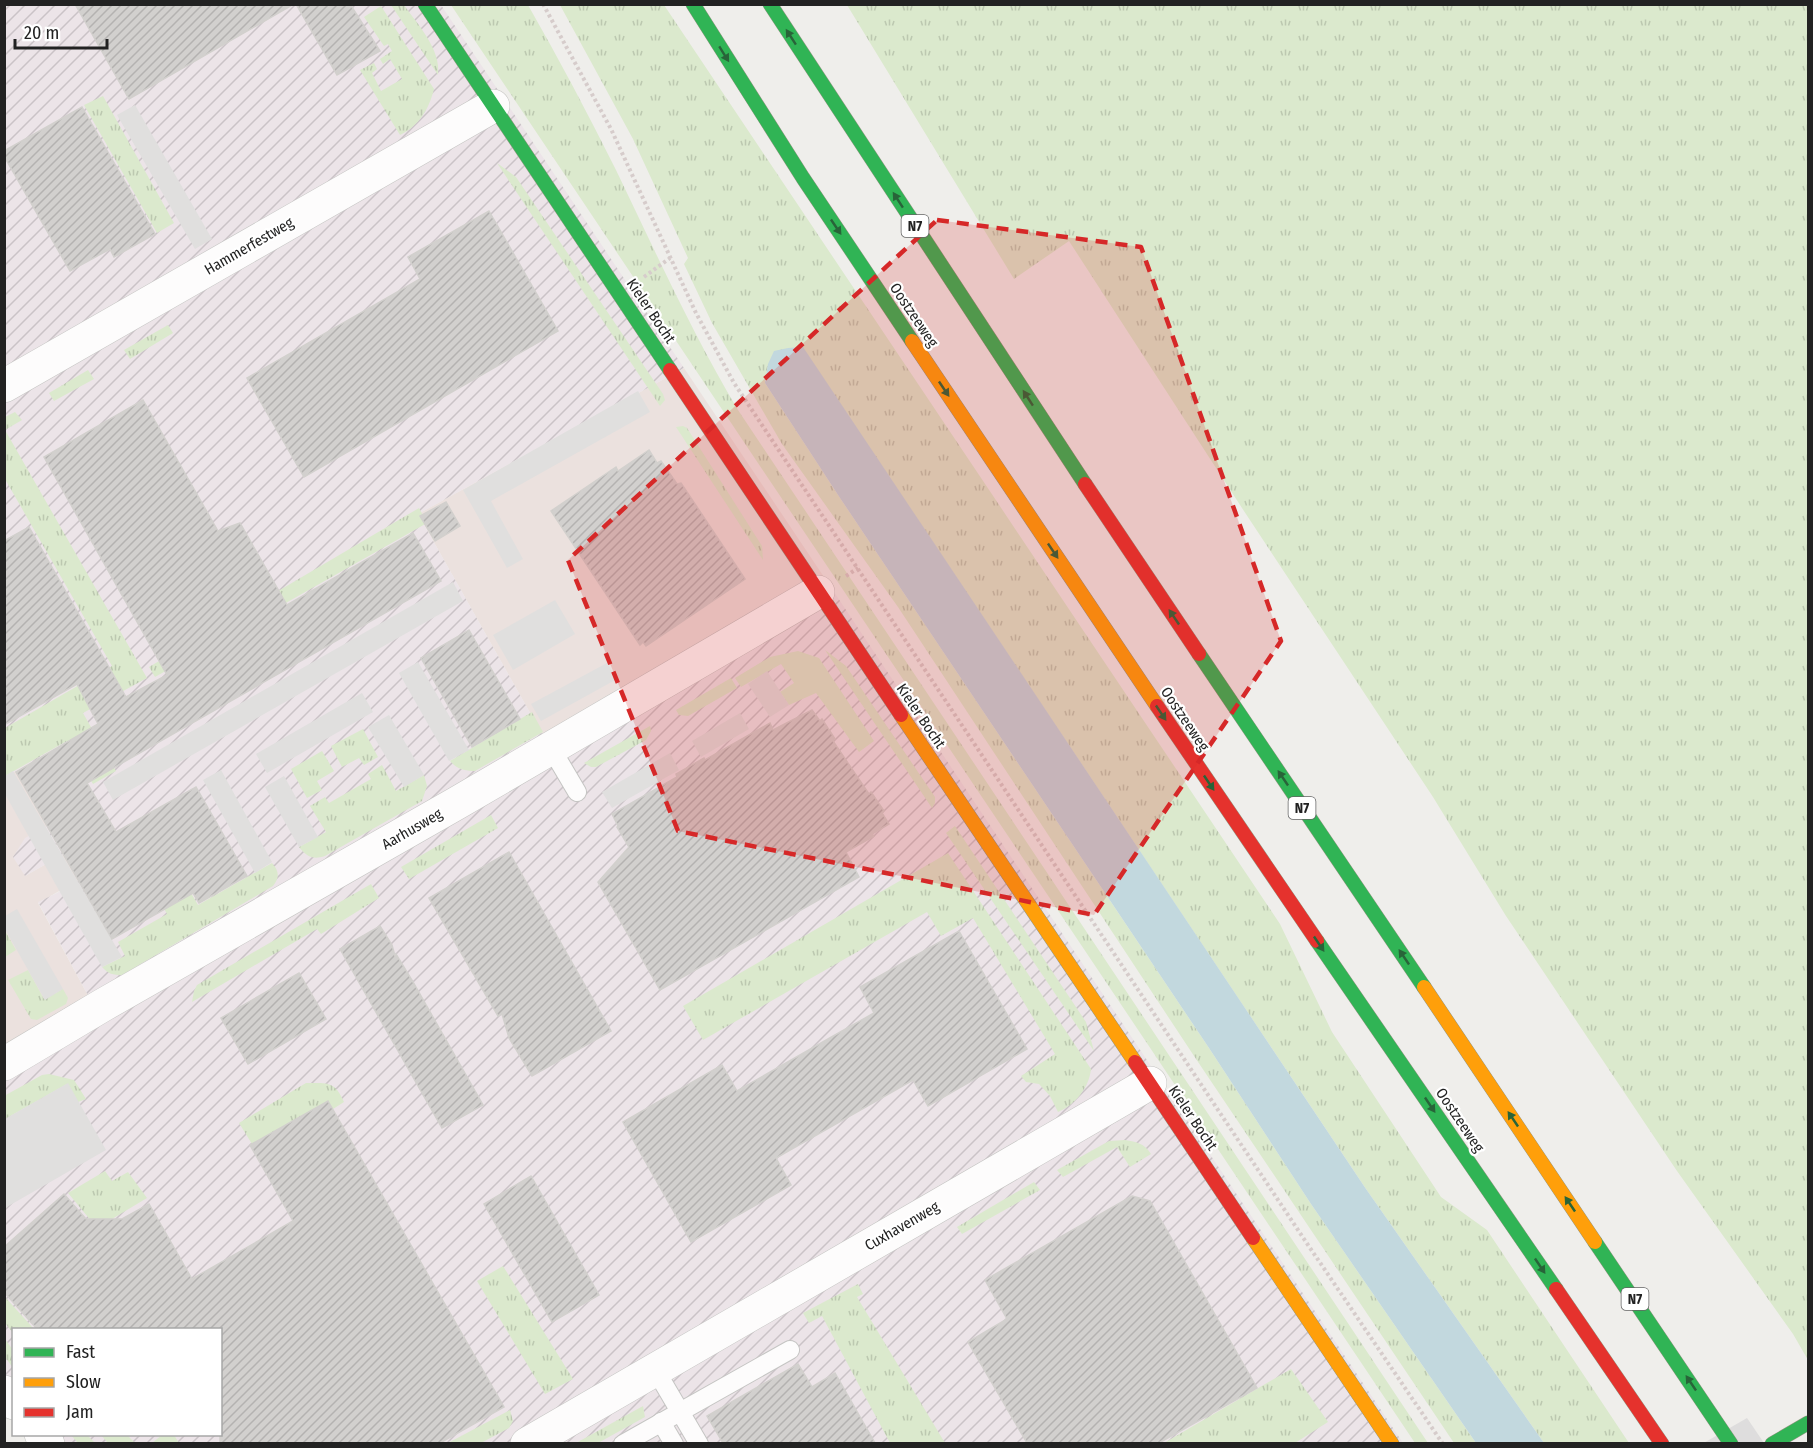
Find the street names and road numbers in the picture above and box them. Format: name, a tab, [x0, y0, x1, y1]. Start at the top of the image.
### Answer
street label: Hammerfestweg	[201, 213, 297, 279]
road number: N7	[902, 215, 928, 237]
street label: Kieler Bocht	[623, 275, 679, 347]
street label: Oostzeeweg	[886, 279, 942, 351]
street label: Kieler Bocht	[893, 680, 949, 752]
street label: Oostzeeweg	[1157, 683, 1213, 755]
road number: N7	[1288, 797, 1316, 819]
street label: Aarhusweg	[379, 805, 445, 853]
street label: Kieler Bocht	[1165, 1082, 1221, 1154]
street label: Oostzeeweg	[1432, 1084, 1488, 1156]
street label: Cuxhavenweg	[862, 1197, 942, 1255]
road number: N7	[1622, 1288, 1648, 1310]

